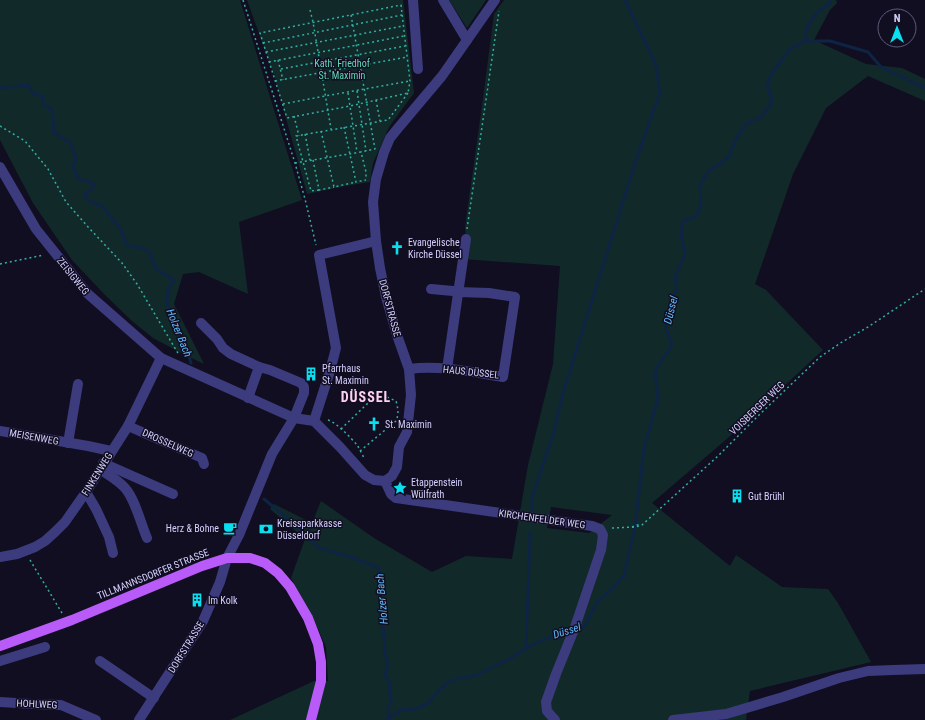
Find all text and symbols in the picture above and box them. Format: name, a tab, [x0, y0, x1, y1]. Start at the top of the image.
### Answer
north arrow	[877, 8, 917, 48]
text: N	[894, 12, 901, 25]
park label: Kath. Friedhof St. Maximin	[314, 58, 371, 81]
place label: Evangelische Kirche Düssel	[408, 237, 462, 260]
church icon: Evangelische Kirche Düssel	[389, 240, 405, 256]
street label: ZEISIGWEG	[55, 255, 91, 297]
street label: DORFSTRASSE	[377, 278, 403, 338]
water label: Düssel	[661, 294, 681, 325]
water label: Holzer Bach	[163, 307, 195, 359]
place label: Pfarrhaus St. Maximin	[322, 363, 369, 386]
street label: HAUS DÜSSEL	[442, 363, 500, 380]
building icon: Pfarrhaus St. Maximin	[303, 366, 319, 382]
street label: VOISBERGER WEG	[727, 379, 787, 437]
district label: DÜSSEL	[341, 389, 391, 405]
church icon: St. Maximin	[366, 416, 382, 432]
place label: St. Maximin	[385, 419, 432, 430]
street label: MEISENWEG	[8, 427, 60, 447]
street label: DROSSELWEG	[141, 427, 195, 459]
street label: FINKENWEG	[79, 450, 115, 498]
place label: Etappenstein Wülfrath	[411, 477, 463, 500]
place icon: Etappenstein Wülfrath	[392, 480, 408, 496]
building icon: Gut Brühl	[729, 488, 745, 504]
place label: Gut Brühl	[748, 491, 784, 502]
street label: KIRCHENFELDER WEG	[498, 507, 586, 531]
place label: Kreissparkkasse Düsseldorf	[277, 518, 342, 541]
cafe icon: Herz & Bohne	[222, 520, 238, 536]
bank icon: Kreissparkkasse Düsseldorf	[258, 521, 274, 537]
place label: Herz & Bohne	[166, 523, 219, 534]
street label: TILLMANNSDORFER STRASSE	[96, 547, 210, 601]
water label: Holzer Bach	[373, 573, 391, 625]
building icon: Im Kolk	[189, 592, 205, 608]
place label: Im Kolk	[208, 595, 238, 606]
street label: DORFSTRASSE	[166, 619, 206, 675]
water label: Düssel	[551, 620, 583, 642]
street label: HOHLWEG	[16, 697, 58, 711]

